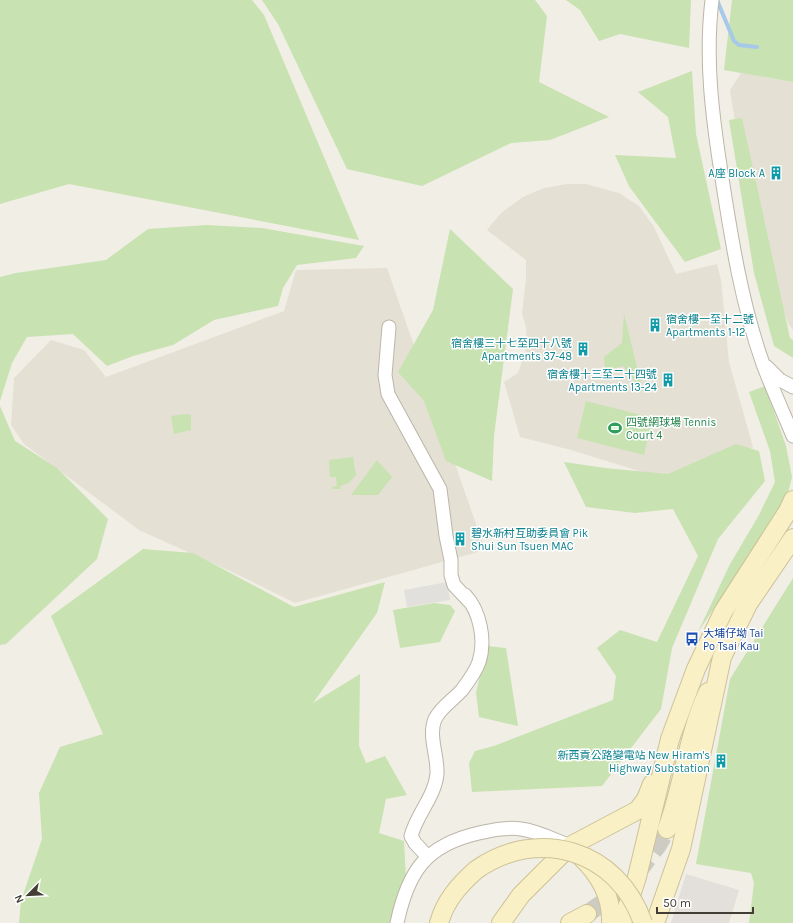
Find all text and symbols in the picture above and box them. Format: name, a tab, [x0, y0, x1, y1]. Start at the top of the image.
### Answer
building icon: A座 Block A	[768, 165, 784, 181]
place label: A座 Block A	[708, 167, 766, 180]
place label: 宿舍樓一至十二號 Apartments 1-12	[666, 313, 754, 339]
building icon: 宿舍樓一至十二號 Apartments 1-12	[647, 317, 663, 333]
place label: 宿舍樓三十七至四十八號 Apartments 37-48	[451, 337, 572, 363]
building icon: 宿舍樓三十七至四十八號 Apartments 37-48	[575, 341, 591, 357]
place label: 宿舍樓十三至二十四號 Apartments 13-24	[547, 368, 657, 394]
building icon: 宿舍樓十三至二十四號 Apartments 13-24	[660, 372, 676, 388]
place label: 四號網球場 Tennis Court 4	[626, 416, 716, 442]
sports icon: 四號網球場 Tennis Court 4	[607, 420, 623, 436]
place label: 碧水新村互助委員會 Pik Shui Sun Tsuen MAC	[471, 527, 588, 553]
building icon: 碧水新村互助委員會 Pik Shui Sun Tsuen MAC	[452, 531, 468, 547]
place label: 大埔仔坳 Tai Po Tsai Kau	[703, 627, 764, 653]
bus stop icon: 大埔仔坳 Tai Po Tsai Kau	[684, 631, 700, 647]
place label: 新西貢公路變電站 New Hiram's Highway Substation	[557, 749, 710, 775]
building icon: 新西貢公路變電站 New Hiram's Highway Substation	[713, 753, 729, 769]
north arrow	[8, 875, 48, 915]
scale bar	[657, 889, 753, 915]
text: N	[12, 893, 27, 905]
text: 50 m	[663, 896, 691, 910]

